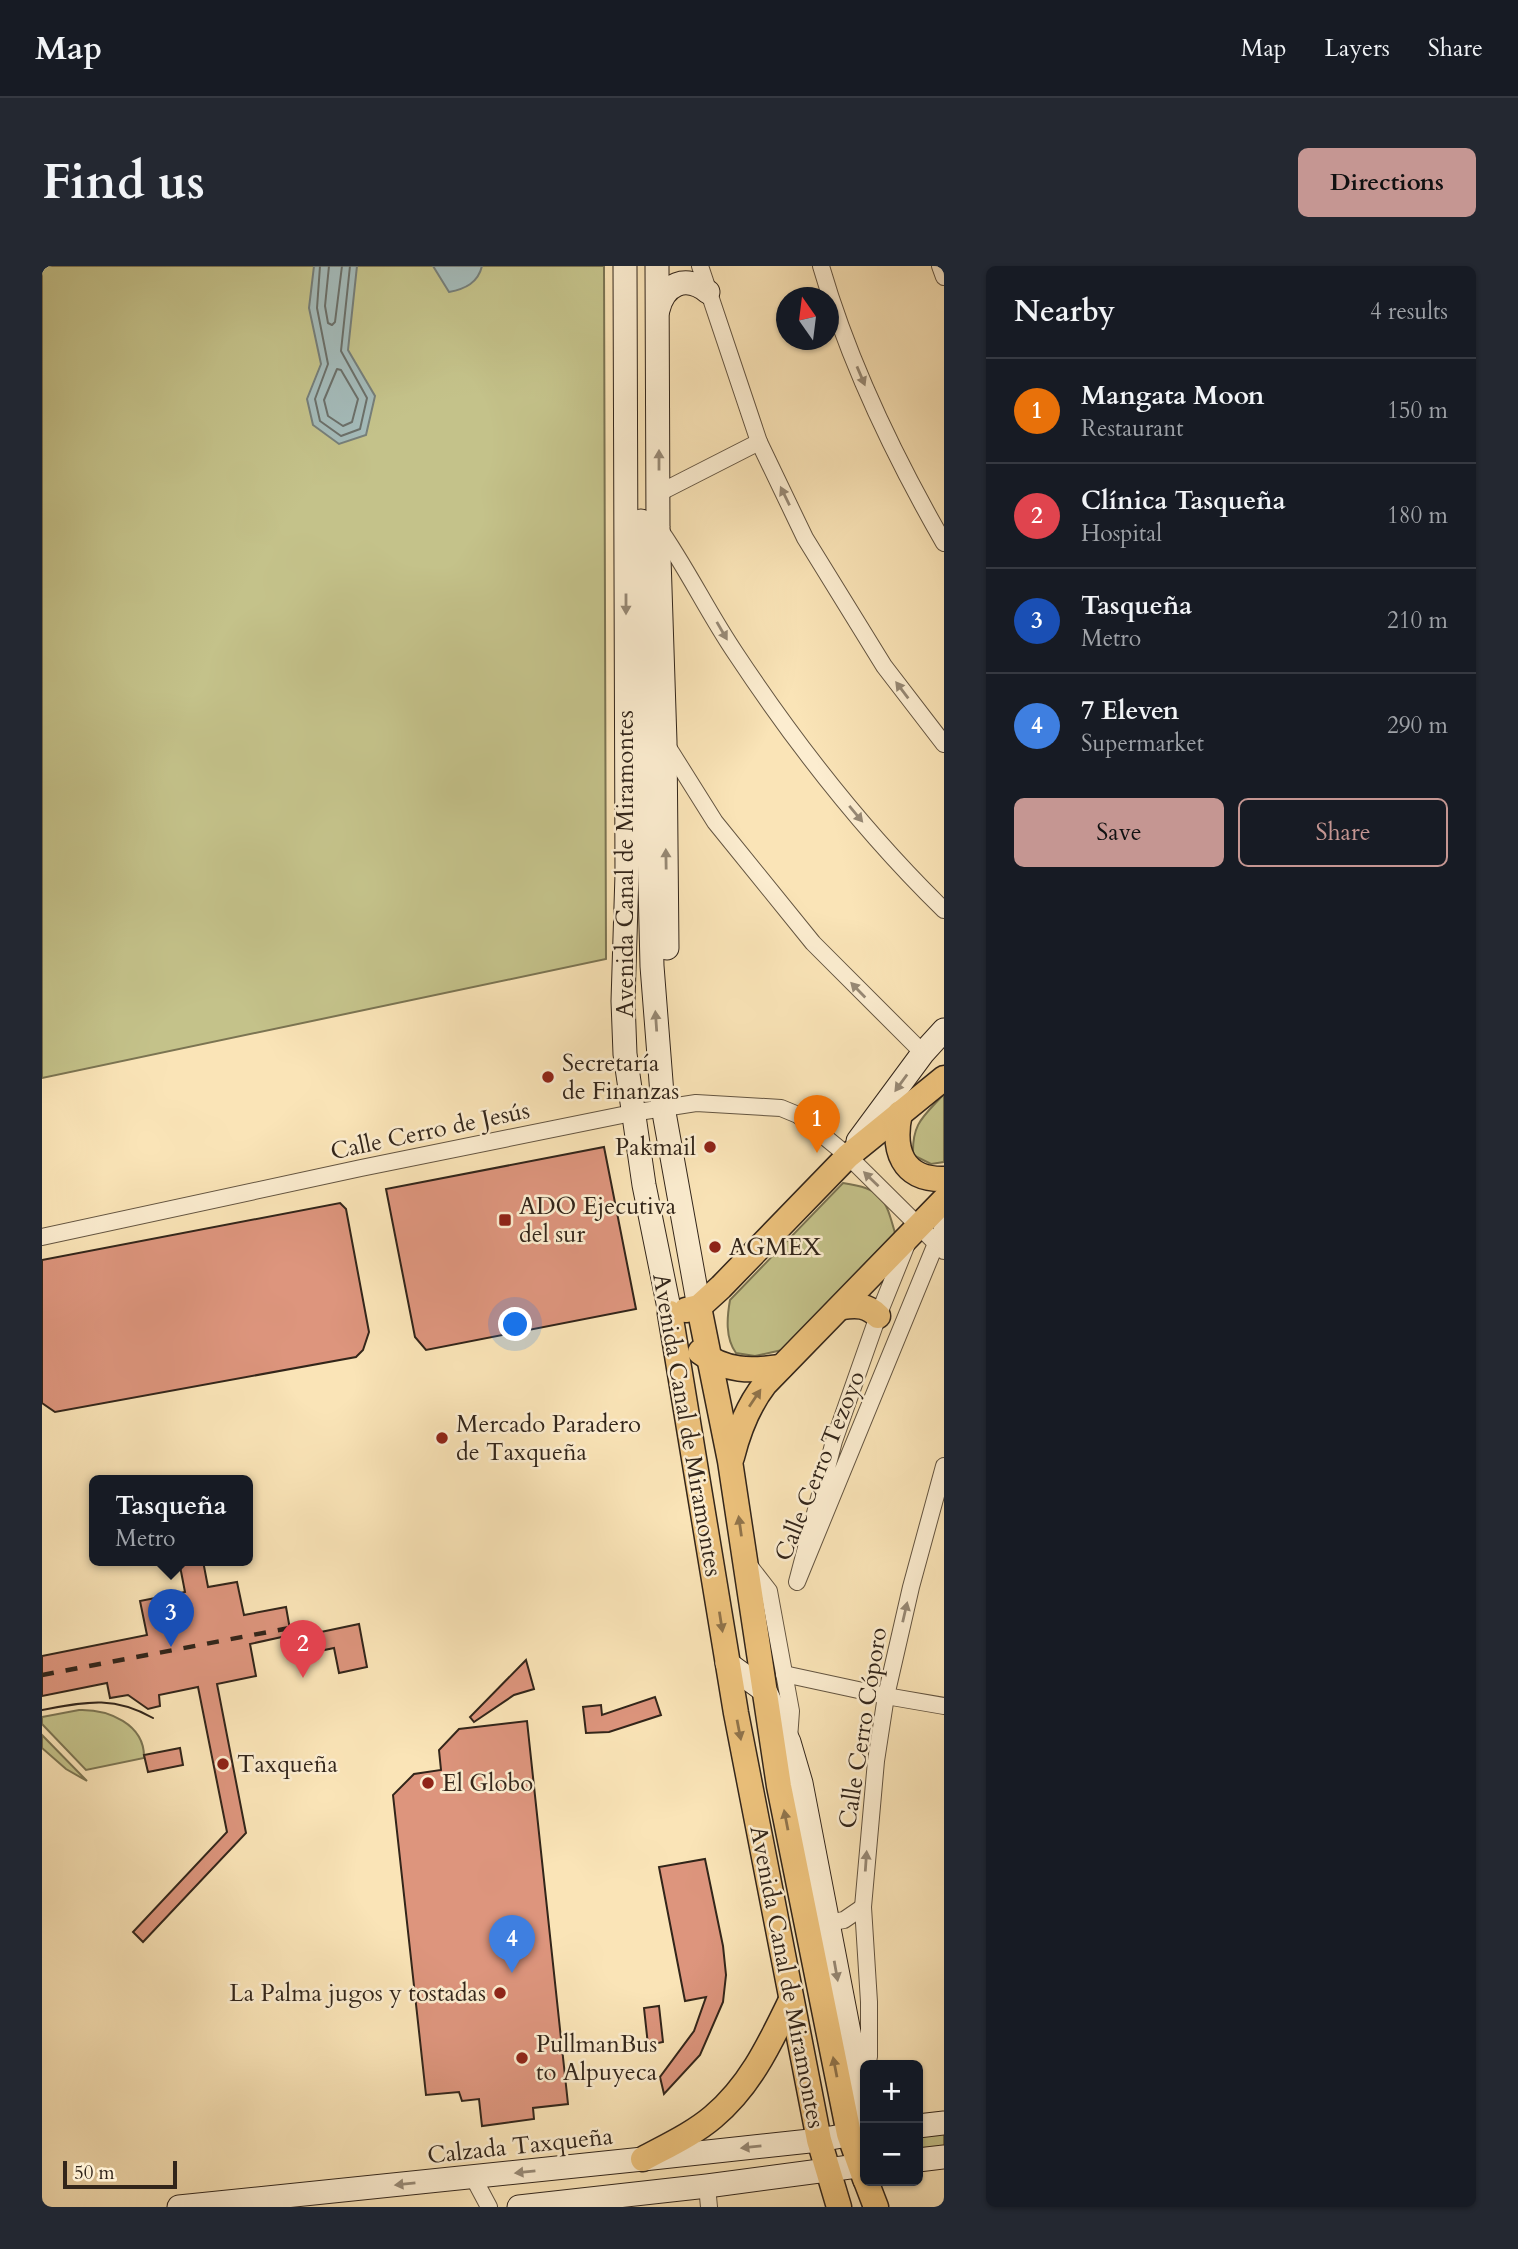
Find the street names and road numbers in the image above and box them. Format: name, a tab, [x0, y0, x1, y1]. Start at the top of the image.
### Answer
street label: Avenida Canal de Miramontes	[609, 710, 642, 1018]
street label: Calle Cerro de Jesús	[327, 1094, 533, 1168]
street label: Avenida Canal de Miramontes	[644, 1271, 730, 1579]
street label: Calle Cerro Tezoyo	[767, 1366, 873, 1566]
street label: Calle Cerro Cóporo	[831, 1625, 895, 1831]
street label: Avenida Canal de Miramontes	[741, 1823, 833, 2131]
street label: Calzada Taxqueña	[426, 2120, 615, 2172]

